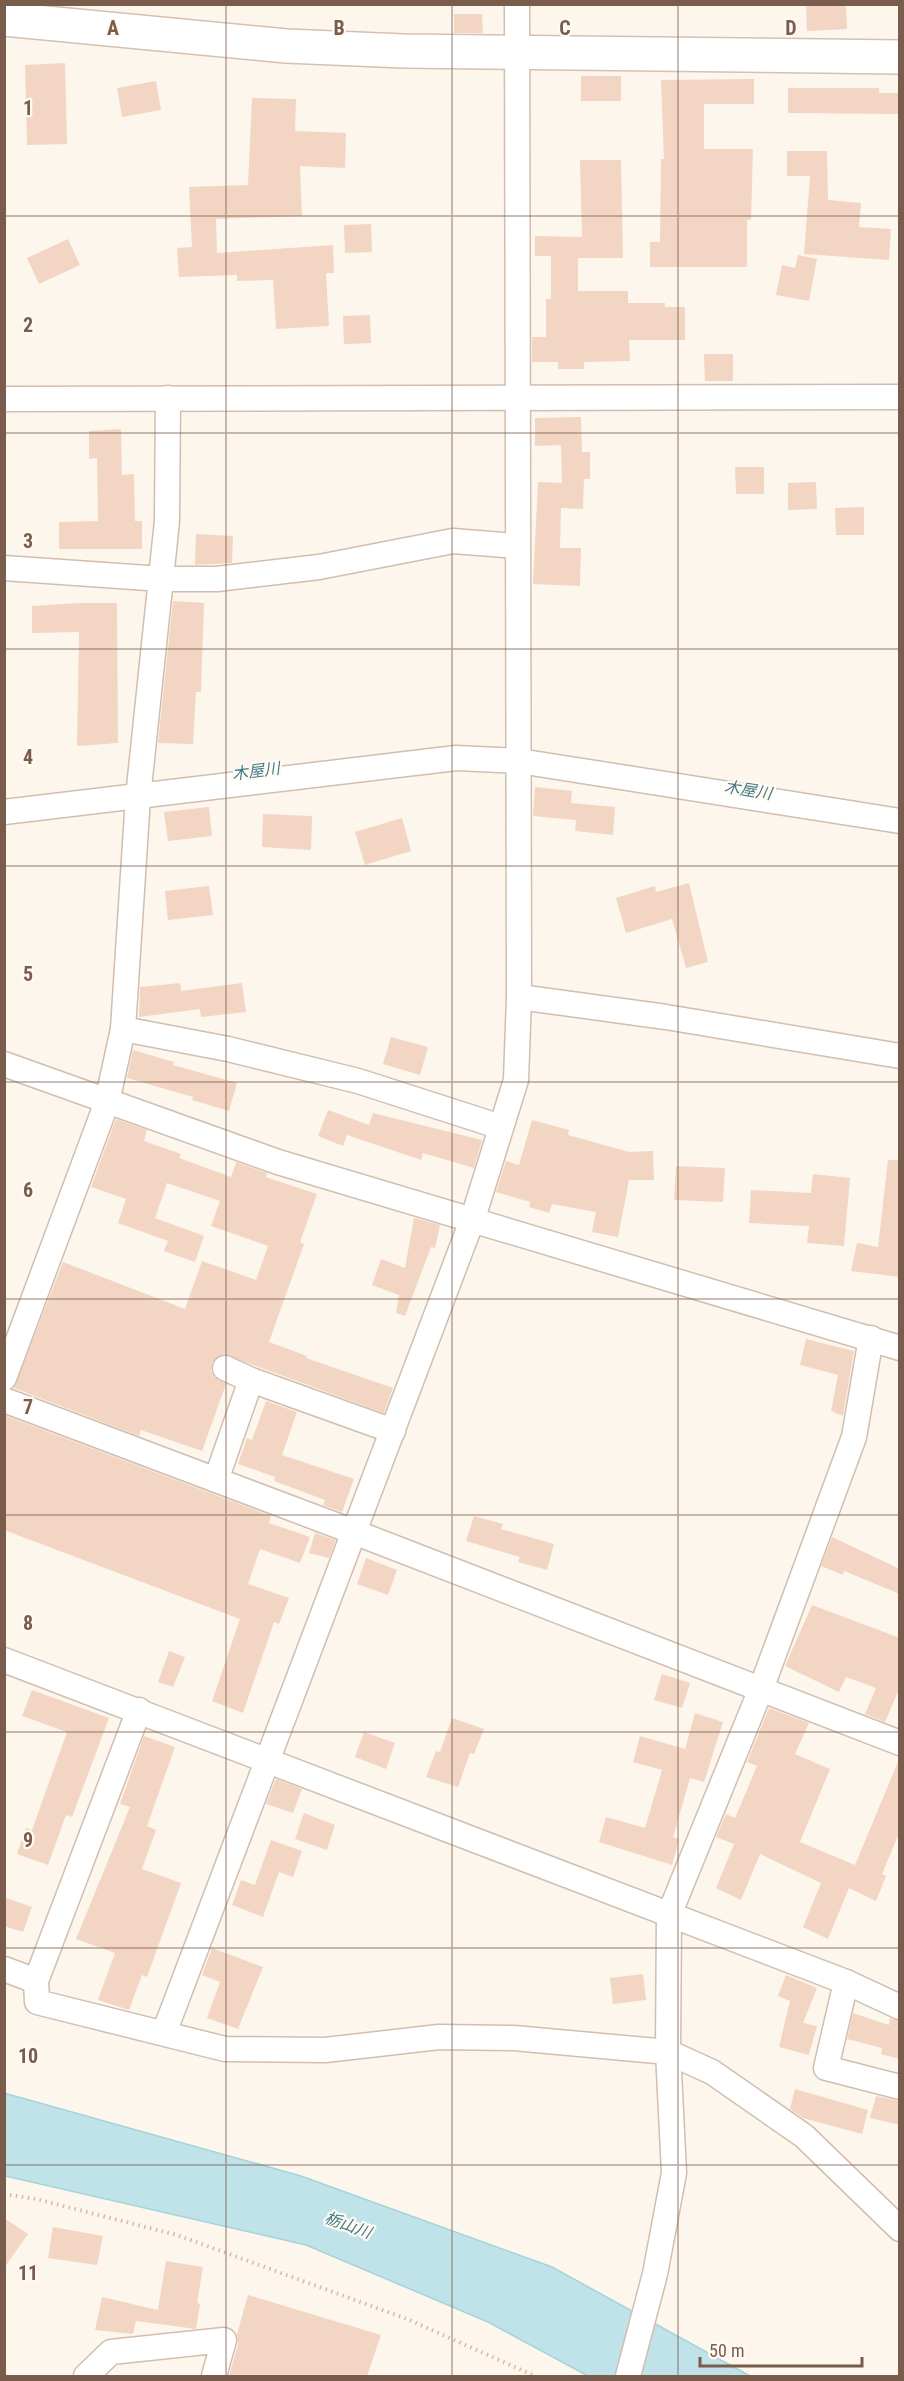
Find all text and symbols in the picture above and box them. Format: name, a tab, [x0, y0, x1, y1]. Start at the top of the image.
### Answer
text: A	[107, 16, 119, 40]
text: B	[333, 16, 345, 40]
text: C	[559, 16, 571, 40]
text: D	[785, 16, 797, 40]
text: 1	[23, 96, 33, 120]
text: 2	[23, 313, 33, 337]
text: 3	[23, 529, 33, 553]
text: 4	[23, 745, 33, 769]
water label: 木屋川	[231, 758, 283, 783]
water label: 木屋川	[723, 777, 775, 803]
text: 5	[23, 962, 33, 986]
text: 6	[23, 1178, 33, 1202]
text: 7	[23, 1395, 33, 1419]
text: 8	[23, 1611, 33, 1635]
text: 9	[23, 1828, 33, 1852]
text: 10	[18, 2044, 38, 2068]
water label: 栃山川	[322, 2208, 376, 2243]
text: 11	[18, 2261, 38, 2285]
scale bar	[700, 2330, 862, 2368]
text: 50 m	[709, 2340, 744, 2361]

